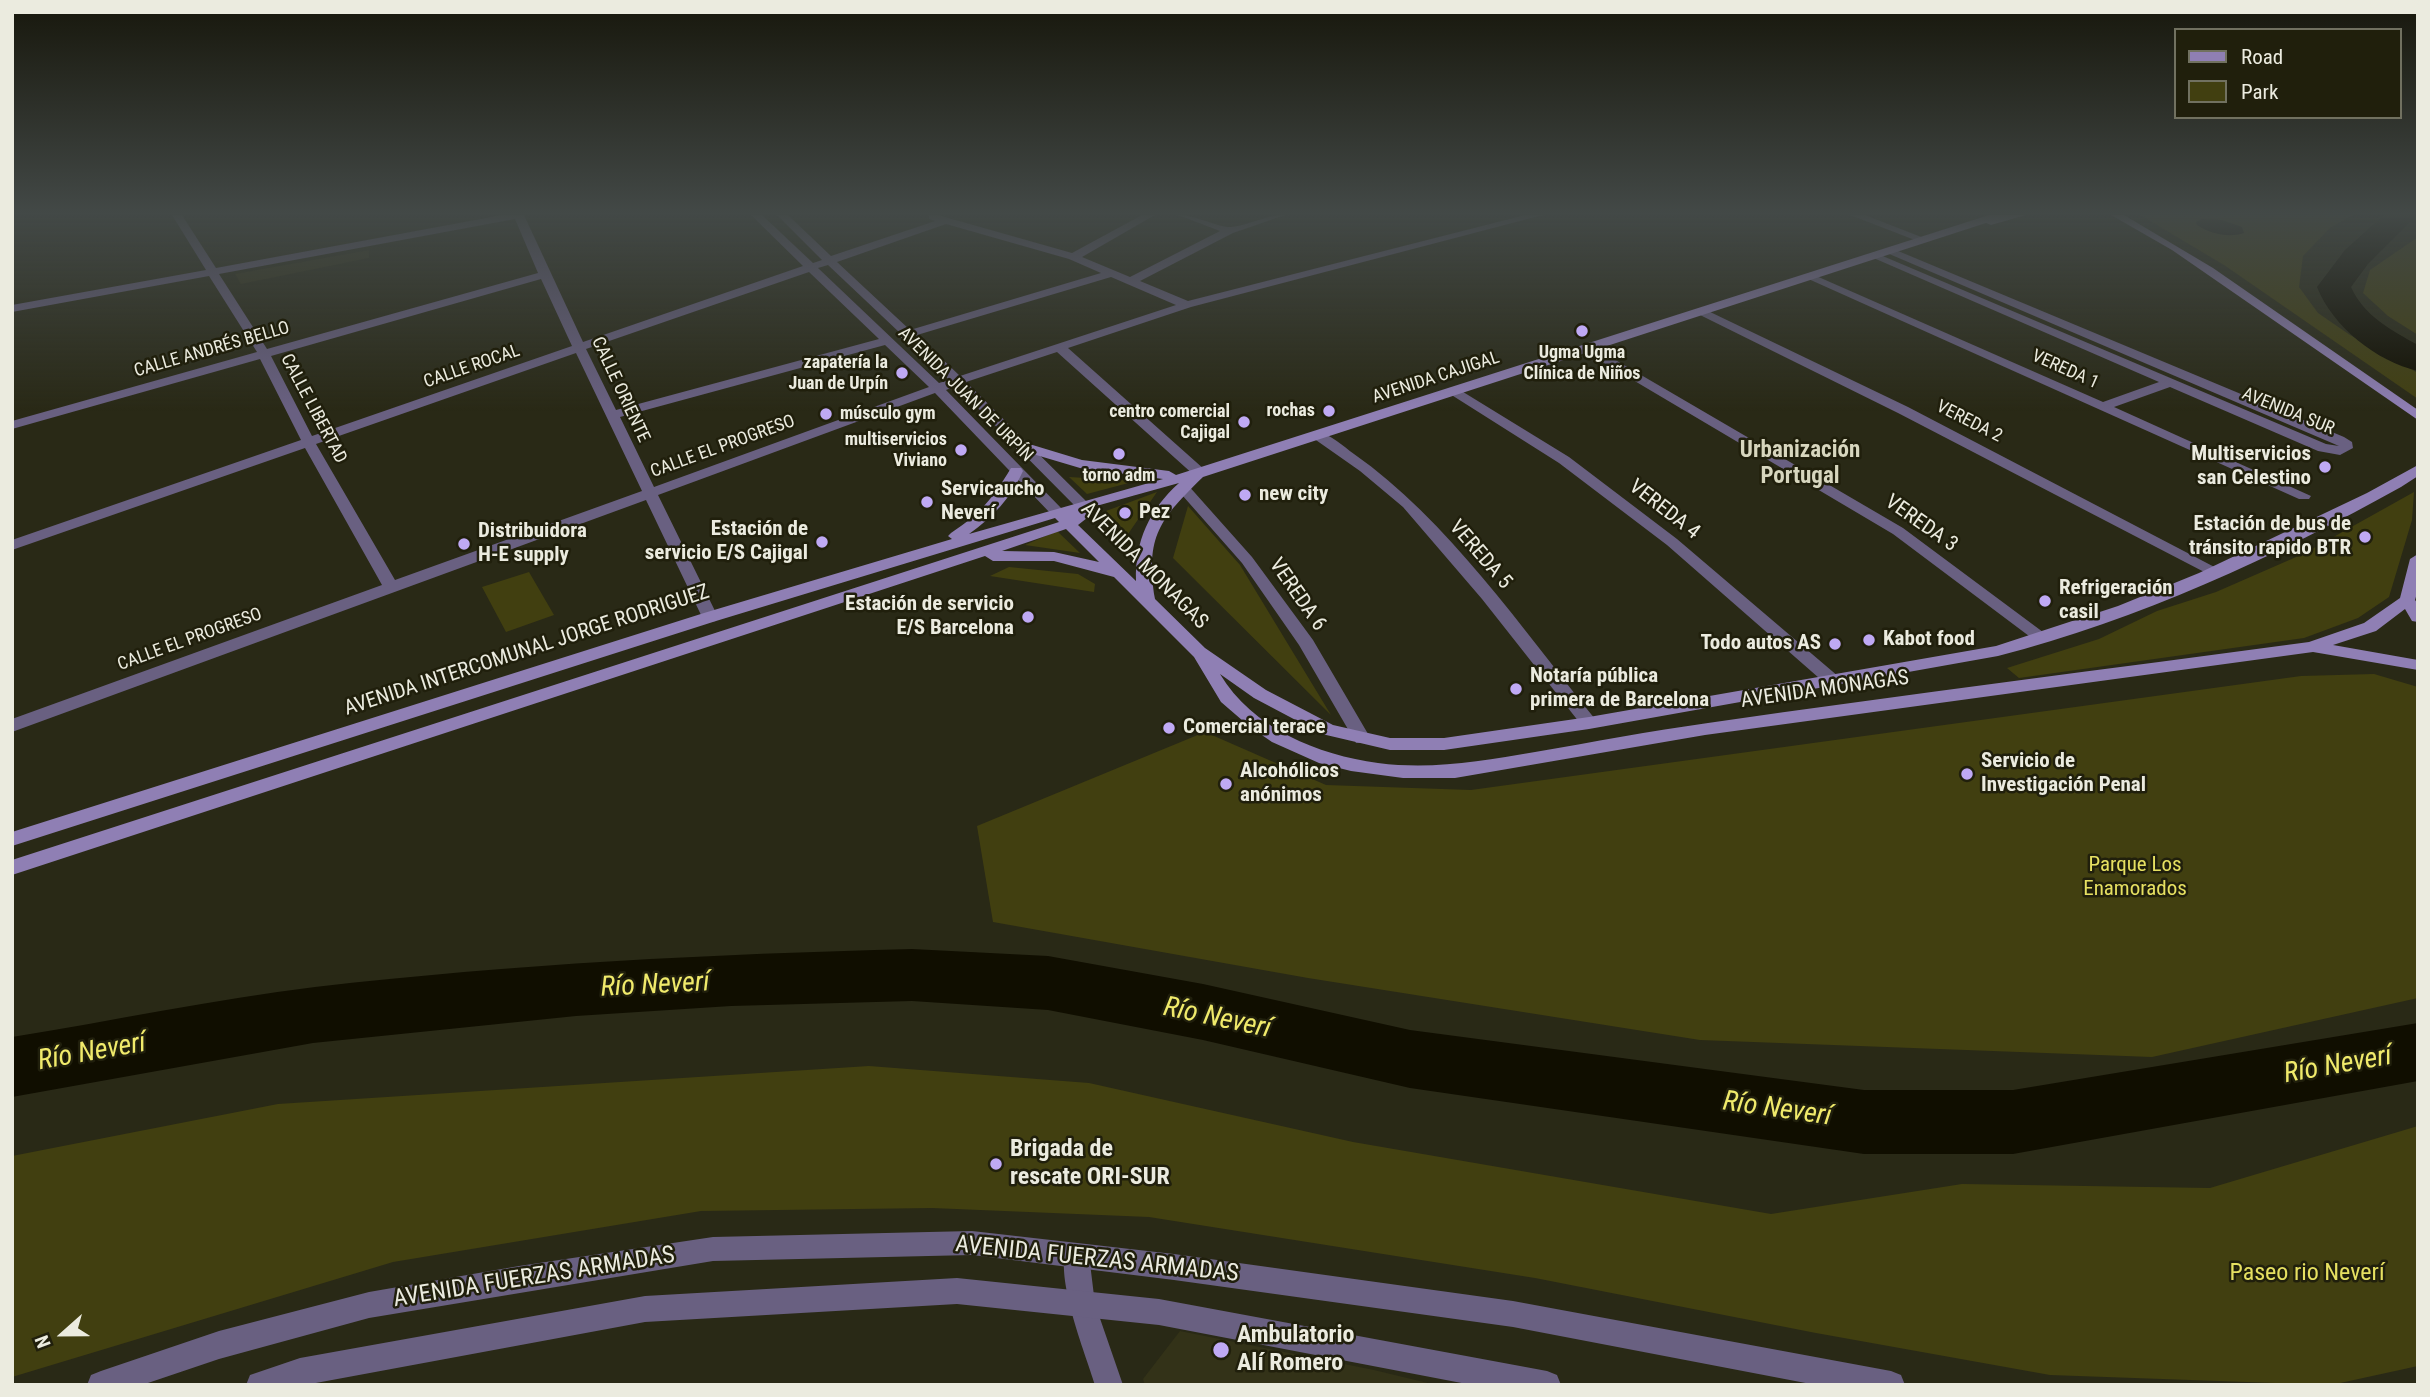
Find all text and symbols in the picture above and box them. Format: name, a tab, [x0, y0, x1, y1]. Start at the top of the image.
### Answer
legend	[2174, 28, 2402, 119]
text: Road	[2241, 45, 2283, 69]
text: Park	[2241, 80, 2278, 104]
street label: CALLE ANDRÉS BELLO	[132, 317, 292, 383]
street label: AVENIDA JUAN DE URPÍN	[893, 323, 1037, 467]
marker: Ugma Ugma Clínica de Niños	[1574, 323, 1590, 339]
street label: CALLE ORIENTE	[586, 334, 654, 446]
street label: CALLE ROCAL	[421, 340, 523, 394]
place label: Ugma Ugma Clínica de Niños	[1523, 342, 1641, 384]
street label: VEREDA 1	[2028, 346, 2102, 394]
street label: AVENIDA CAJIGAL	[1370, 347, 1502, 409]
street label: CALLE LIBERTAD	[275, 351, 351, 467]
place label: zapatería la Juan de Urpín	[788, 352, 888, 394]
marker: zapatería la Juan de Urpín	[894, 365, 910, 381]
street label: AVENIDA SUR	[2239, 384, 2337, 440]
street label: VEREDA 2	[1932, 396, 2006, 448]
place label: rochas	[1267, 400, 1315, 422]
place label: centro comercial Cajigal	[1109, 401, 1230, 444]
place label: músculo gym	[840, 403, 936, 425]
marker: rochas	[1321, 403, 1337, 419]
marker: músculo gym	[818, 406, 834, 422]
street label: CALLE EL PROGRESO	[648, 411, 798, 483]
marker: centro comercial Cajigal	[1236, 414, 1252, 430]
place label: multiservicios Viviano	[845, 429, 947, 472]
district label: Urbanización Portugal	[1740, 437, 1860, 491]
marker: multiservicios Viviano	[953, 442, 969, 458]
place label: Multiservicios san Celestino	[2191, 442, 2311, 492]
marker: torno adm	[1111, 446, 1127, 462]
marker: Multiservicios san Celestino	[2317, 459, 2333, 475]
place label: torno adm	[1083, 465, 1155, 487]
street label: VEREDA 4	[1624, 475, 1704, 545]
place label: Servicaucho Neverí	[941, 477, 1045, 527]
place label: new city	[1259, 482, 1328, 508]
marker: new city	[1237, 487, 1253, 503]
street label: VEREDA 3	[1880, 490, 1962, 558]
marker: Servicaucho Neverí	[919, 494, 935, 510]
street label: AVENIDA MONAGAS	[1075, 497, 1213, 635]
place label: Pez	[1139, 500, 1170, 526]
marker: Pez	[1117, 505, 1133, 521]
place label: Estación de bus de tránsito rapido BTR	[2189, 512, 2351, 562]
street label: VEREDA 5	[1443, 515, 1517, 595]
place label: Estación de servicio E/S Cajigal	[645, 517, 808, 567]
place label: Distribuidora H-E supply	[478, 519, 587, 569]
marker: Estación de bus de tránsito rapido BTR	[2357, 529, 2373, 545]
marker: Estación de servicio E/S Cajigal	[814, 534, 830, 550]
marker: Distribuidora H-E supply	[456, 536, 472, 552]
street label: VEREDA 6	[1263, 554, 1331, 636]
place label: Refrigeración casil	[2059, 576, 2173, 626]
street label: AVENIDA INTERCOMUNAL JORGE RODRIGUEZ	[341, 580, 713, 722]
place label: Estación de servicio E/S Barcelona	[845, 592, 1014, 642]
marker: Refrigeración casil	[2037, 593, 2053, 609]
street label: CALLE EL PROGRESO	[115, 604, 265, 676]
marker: Estación de servicio E/S Barcelona	[1020, 609, 1036, 625]
place label: Kabot food	[1883, 627, 1975, 653]
place label: Todo autos AS	[1701, 631, 1821, 657]
marker: Kabot food	[1861, 632, 1877, 648]
marker: Todo autos AS	[1827, 636, 1843, 652]
place label: Notaría pública primera de Barcelona	[1530, 664, 1709, 714]
street label: AVENIDA MONAGAS	[1739, 666, 1911, 714]
marker: Notaría pública primera de Barcelona	[1508, 681, 1524, 697]
place label: Comercial terace	[1183, 715, 1326, 741]
marker: Comercial terace	[1161, 720, 1177, 736]
place label: Servicio de Investigación Penal	[1981, 749, 2146, 799]
place label: Alcohólicos anónimos	[1240, 759, 1339, 809]
marker: Servicio de Investigación Penal	[1959, 766, 1975, 782]
marker: Alcohólicos anónimos	[1218, 776, 1234, 792]
park label: Parque Los Enamorados	[2083, 853, 2187, 903]
water label: Río Neverí	[600, 966, 710, 1006]
water label: Río Neverí	[1160, 991, 1274, 1047]
water label: Río Neverí	[35, 1027, 149, 1079]
water label: Río Neverí	[2281, 1040, 2395, 1092]
water label: Río Neverí	[1721, 1086, 1833, 1134]
place label: Brigada de rescate ORI-SUR	[1010, 1136, 1170, 1192]
marker: Brigada de rescate ORI-SUR	[988, 1156, 1004, 1172]
street label: AVENIDA FUERZAS ARMADAS	[954, 1231, 1240, 1289]
street label: AVENIDA FUERZAS ARMADAS	[391, 1242, 677, 1314]
park label: Paseo rio Neverí	[2229, 1260, 2385, 1288]
north arrow	[28, 1299, 98, 1369]
place label: Ambulatorio Alí Romero	[1237, 1322, 1355, 1378]
text: N	[30, 1332, 56, 1351]
marker: Ambulatorio Alí Romero	[1211, 1340, 1231, 1360]

